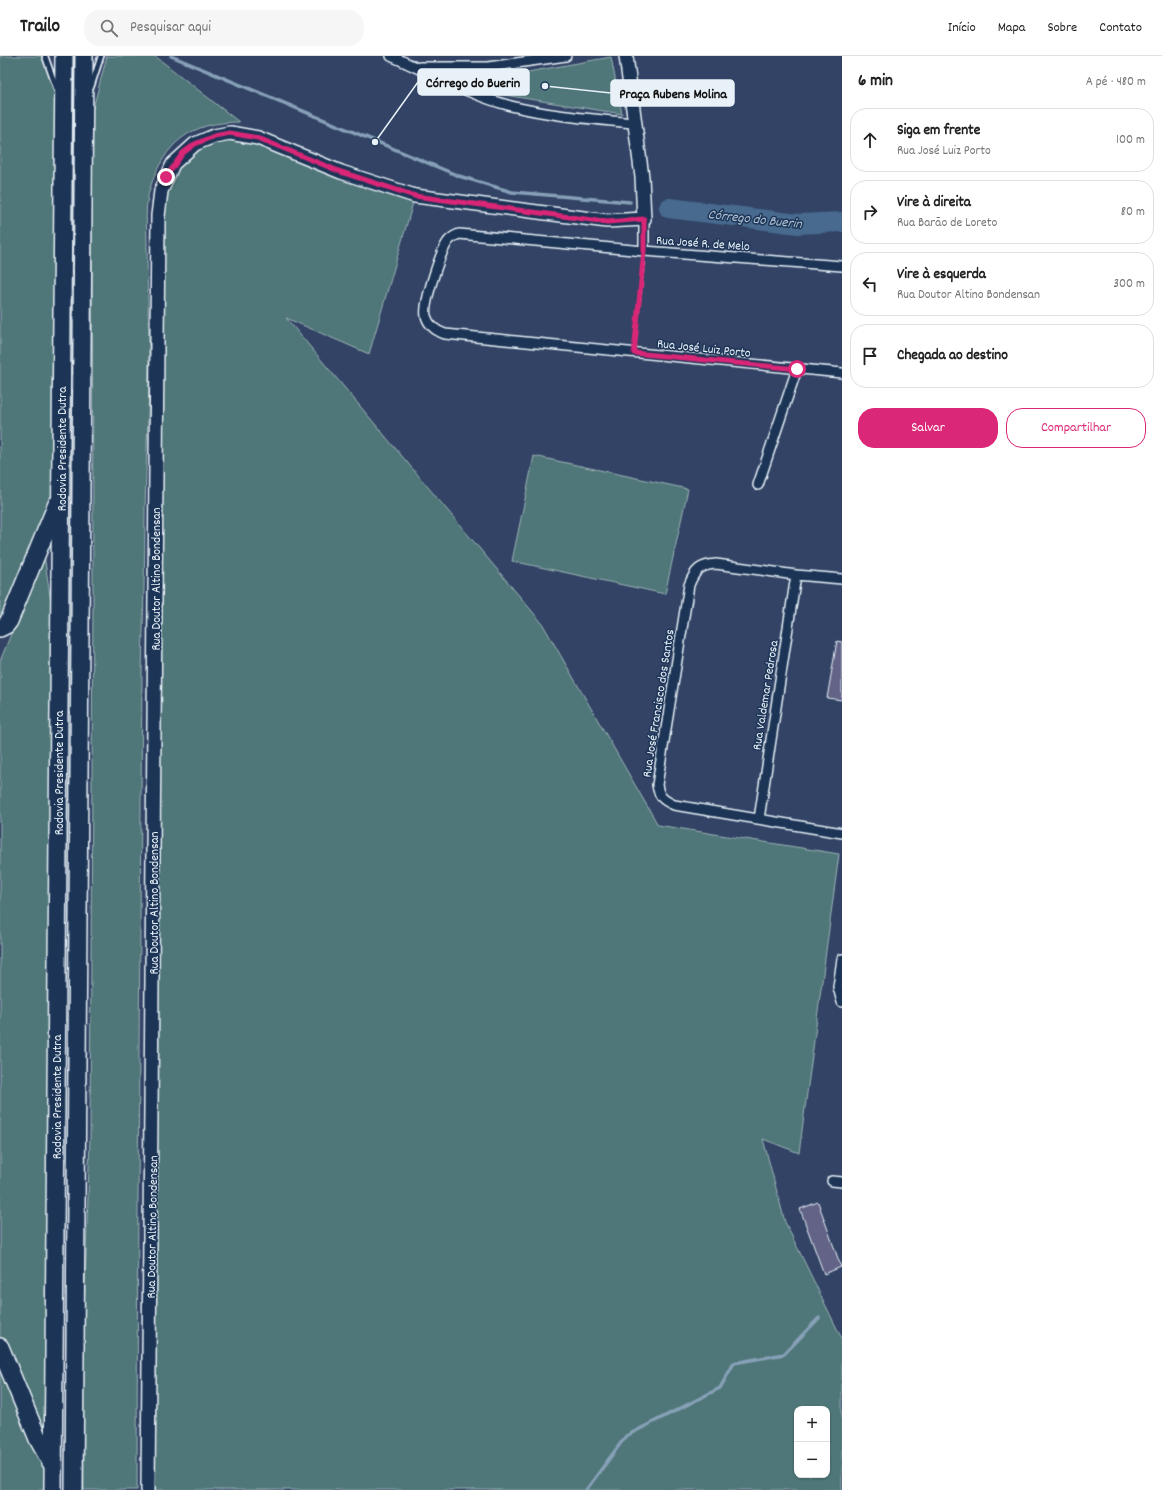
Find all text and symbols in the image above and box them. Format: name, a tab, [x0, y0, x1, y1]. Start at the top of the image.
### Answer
search box	[84, 10, 364, 46]
text: Trailo	[20, 14, 60, 41]
icon: search	[98, 17, 120, 39]
text: Pesquisar aqui	[130, 17, 211, 39]
text: Início	[948, 18, 976, 38]
text: Mapa	[998, 18, 1025, 38]
text: Sobre	[1047, 18, 1077, 38]
text: Contato	[1099, 18, 1142, 38]
callout: Córrego do Buerin	[418, 69, 529, 95]
text: 6 min	[858, 70, 893, 94]
text: A pé · 480 m	[1086, 73, 1146, 92]
text: Córrego do Buerin	[426, 74, 521, 94]
callout: Praça Rubens Molina	[611, 80, 734, 106]
text: Praça Rubens Molina	[619, 85, 728, 105]
text: Siga em frente	[897, 120, 980, 142]
icon: ahead	[859, 129, 881, 151]
text: 100 m	[1116, 131, 1145, 150]
text: Rua José Luiz Porto	[897, 142, 991, 161]
route end	[157, 168, 175, 186]
text: Vire à direita	[897, 192, 971, 214]
icon: right	[859, 201, 881, 223]
text: 80 m	[1121, 203, 1145, 222]
water label: Córrego do Buerin	[707, 205, 803, 235]
text: Rua Barão de Loreto	[897, 214, 997, 233]
street label: Rua José R. de Melo	[655, 232, 751, 257]
text: Vire à esquerda	[897, 264, 986, 286]
icon: left	[859, 273, 881, 295]
text: 300 m	[1113, 275, 1145, 294]
text: Rua Doutor Altino Bondensan	[897, 286, 1040, 305]
street label: Rua José Luiz Porto	[656, 335, 752, 364]
icon: arrive	[859, 345, 881, 367]
text: Chegada ao destino	[897, 345, 1008, 367]
route start	[788, 360, 806, 378]
street label: Rodovia Presidente Dutra	[54, 386, 73, 511]
button: Salvar	[858, 408, 998, 448]
button: Compartilhar	[1006, 408, 1146, 448]
street label: Rua Doutor Altino Bondensan	[148, 508, 167, 650]
street label: Rua José Francisco dos Santos	[638, 628, 681, 779]
street label: Rua Valdemar Pedrosa	[748, 638, 785, 752]
street label: Rodovia Presidente Dutra	[51, 710, 70, 835]
street label: Rua Doutor Altino Bondensan	[146, 832, 165, 974]
street label: Rodovia Presidente Dutra	[49, 1034, 68, 1159]
street label: Rua Doutor Altino Bondensan	[143, 1155, 164, 1299]
map controls	[794, 1406, 830, 1478]
button: +	[794, 1406, 830, 1442]
button: −	[794, 1442, 830, 1478]

